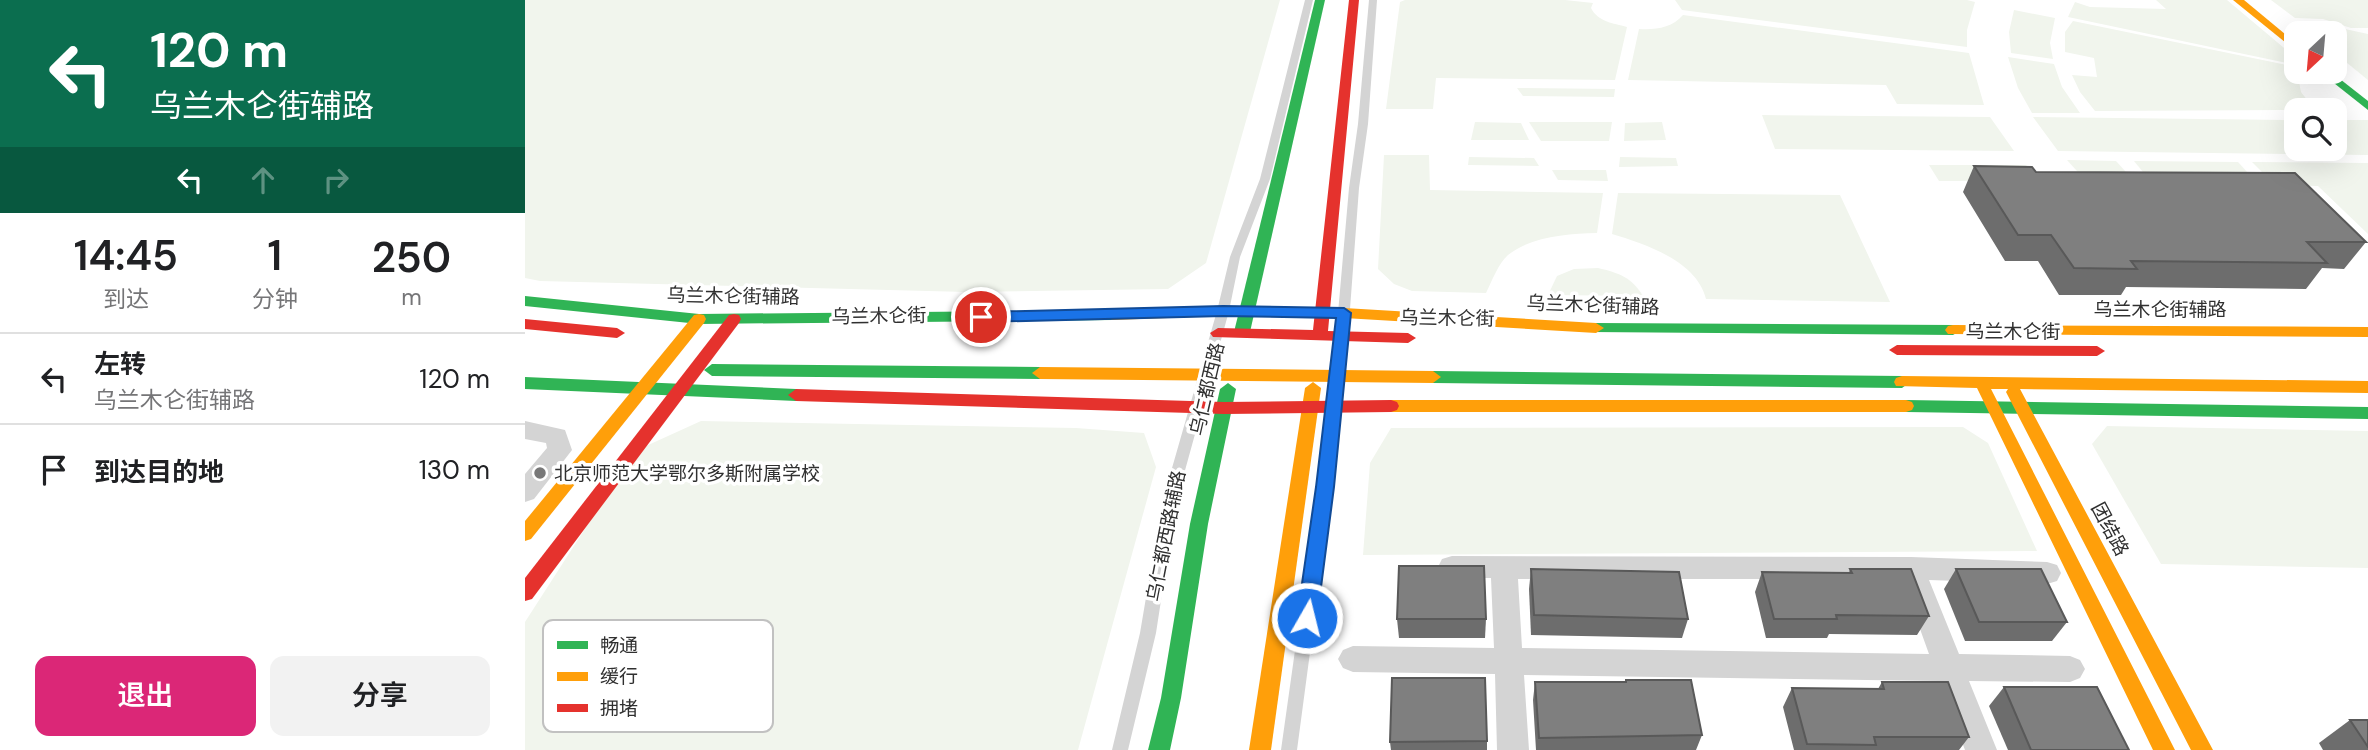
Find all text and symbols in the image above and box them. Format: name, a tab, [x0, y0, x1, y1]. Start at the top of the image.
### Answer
text: 120 m	[150, 18, 288, 82]
north arrow	[2284, 21, 2347, 84]
map controls	[2284, 21, 2347, 161]
icon: left	[35, 28, 126, 119]
text: 乌兰木仑街辅路	[150, 85, 374, 127]
button: search	[2284, 98, 2347, 161]
icon: left	[171, 161, 209, 199]
icon: ahead	[244, 161, 282, 199]
icon: right	[317, 161, 355, 199]
text: 14:45	[74, 228, 178, 283]
text: 1	[268, 228, 282, 283]
text: 250	[372, 230, 451, 285]
text: m	[401, 282, 422, 312]
street label: 乌兰木仑街辅路	[666, 282, 800, 310]
text: 到达	[103, 284, 149, 314]
text: 分钟	[252, 284, 298, 314]
pin	[951, 287, 1011, 347]
street label: 乌兰木仑街辅路	[1526, 290, 1660, 320]
street label: 乌兰木仑街辅路	[2093, 297, 2227, 322]
icon: arrive	[962, 298, 1000, 336]
street label: 乌兰木仑街	[831, 303, 927, 329]
street label: 乌兰木仑街	[1399, 305, 1495, 331]
street label: 乌兰木仑街	[1965, 319, 2061, 344]
street label: 乌仁都西路	[1184, 340, 1230, 438]
text: 左转	[94, 347, 146, 381]
icon: left	[35, 360, 73, 398]
text: 120 m	[419, 362, 490, 396]
text: 乌兰木仑街辅路	[94, 385, 255, 415]
icon: arrive	[35, 451, 73, 489]
text: 130 m	[419, 453, 490, 487]
text: 到达目的地	[94, 455, 224, 489]
place label: 北京师范大学鄂尔多斯附属学校	[554, 461, 820, 486]
marker: 北京师范大学鄂尔多斯附属学校	[532, 465, 548, 481]
street label: 乌仁都西路辅路	[1141, 468, 1191, 604]
street label: 团结路	[2086, 498, 2134, 560]
position arrow	[1270, 581, 1344, 655]
legend	[543, 620, 773, 732]
text: 畅通	[600, 633, 638, 658]
button: 退出	[35, 656, 256, 736]
button: 分享	[270, 656, 490, 736]
text: 缓行	[600, 664, 638, 689]
text: 拥堵	[600, 696, 638, 721]

